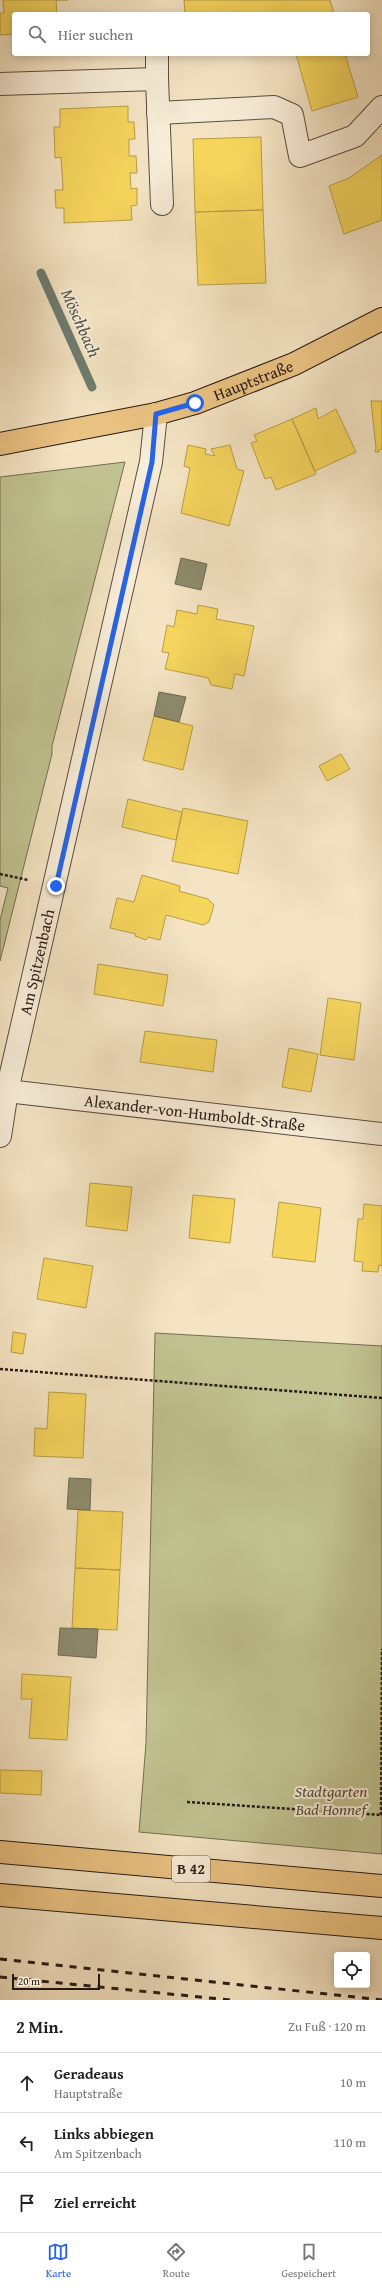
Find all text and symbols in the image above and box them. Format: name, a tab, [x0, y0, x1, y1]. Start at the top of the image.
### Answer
search box	[12, 12, 370, 56]
icon: search	[26, 23, 48, 45]
text: Hier suchen	[58, 24, 133, 45]
water label: Möschbach	[55, 285, 108, 361]
street label: Hauptstraße	[210, 353, 297, 407]
route start	[186, 394, 204, 412]
route end	[47, 877, 65, 895]
street label: Am Spitzenbach	[13, 906, 60, 1017]
street label: Alexander-von-Humboldt-Straße	[83, 1088, 306, 1137]
park label: Stadtgarten Bad Honnef	[295, 1779, 370, 1821]
road number: B 42	[172, 1856, 210, 1882]
map controls	[334, 1952, 370, 1988]
button: locate	[334, 1952, 370, 1988]
scale bar	[12, 1972, 100, 1991]
text: 20 m	[18, 1973, 40, 1989]
text: 2 Min.	[16, 2014, 63, 2039]
text: Zu Fuß · 120 m	[288, 2017, 366, 2036]
text: Geradeaus	[54, 2063, 124, 2084]
icon: ahead	[16, 2072, 38, 2094]
text: 10 m	[340, 2073, 366, 2092]
text: Hauptstraße	[54, 2084, 122, 2103]
text: Links abbiegen	[54, 2123, 154, 2144]
icon: left	[16, 2132, 38, 2154]
text: 110 m	[334, 2133, 366, 2152]
text: Am Spitzenbach	[54, 2144, 142, 2163]
icon: arrive	[16, 2192, 38, 2214]
text: Ziel erreicht	[54, 2192, 136, 2213]
tab: Karte	[46, 2241, 71, 2281]
tab: Route	[163, 2241, 190, 2281]
tab: Gespeichert	[281, 2241, 336, 2281]

